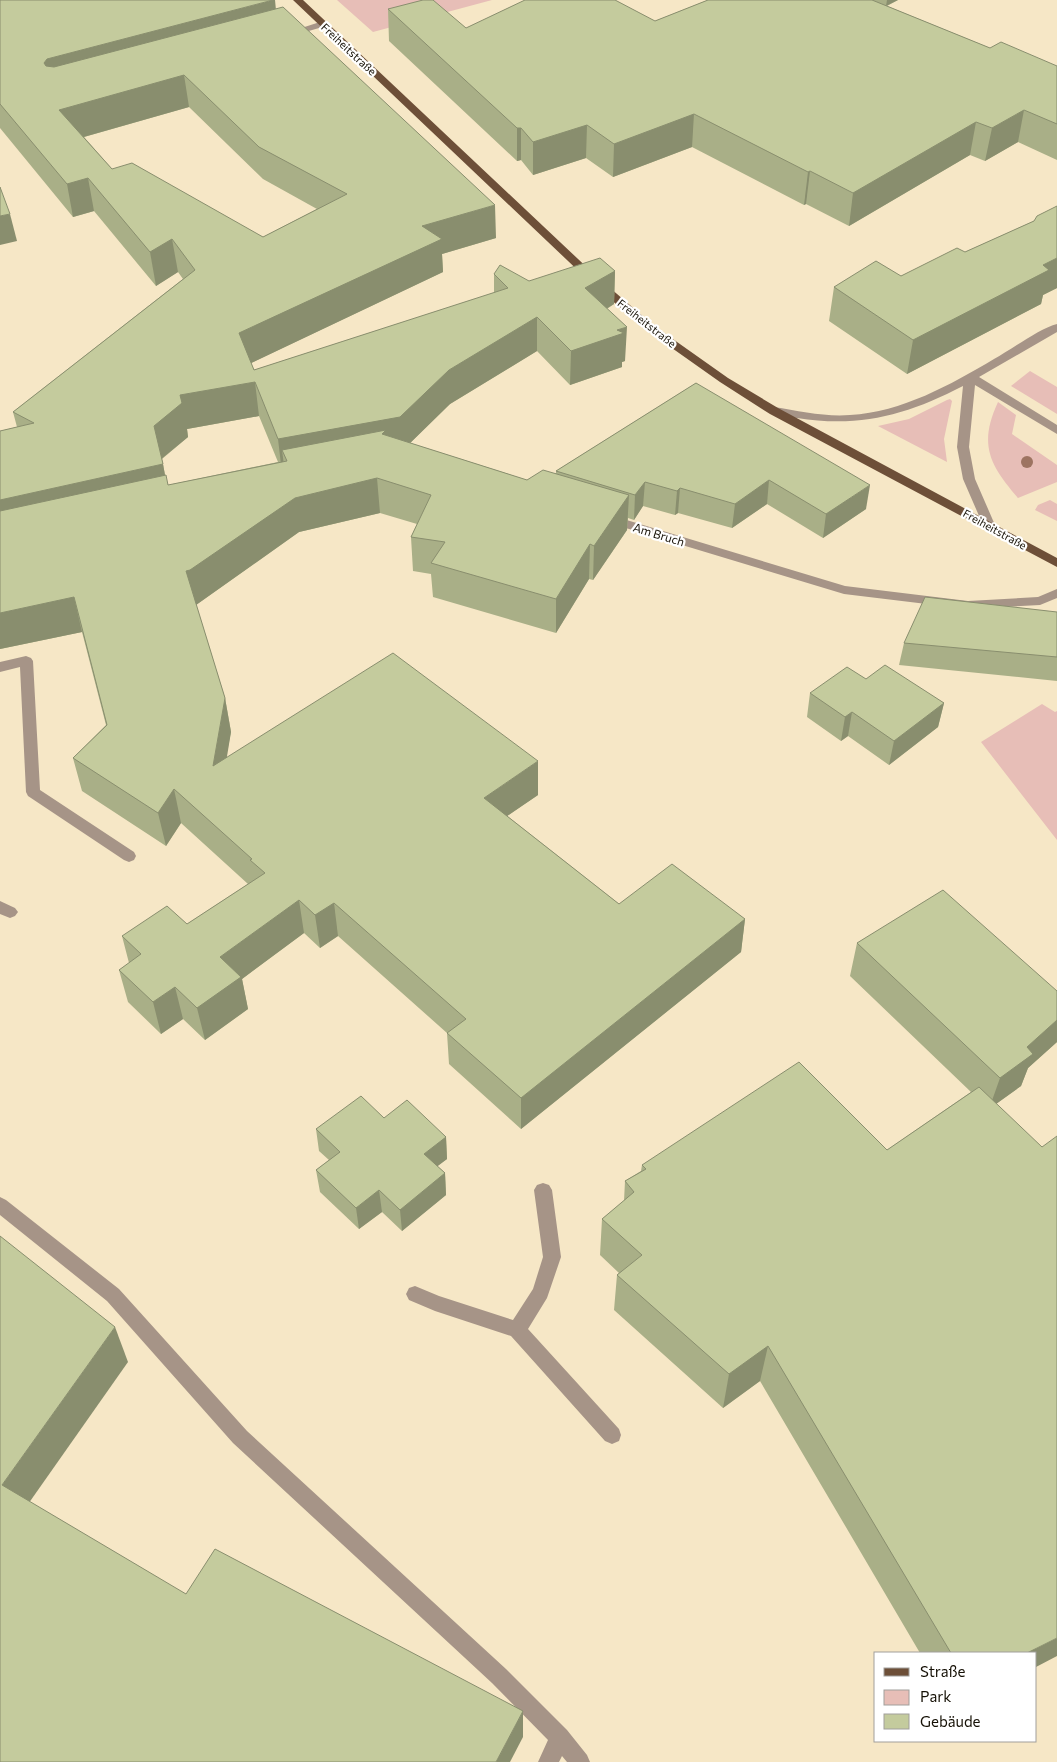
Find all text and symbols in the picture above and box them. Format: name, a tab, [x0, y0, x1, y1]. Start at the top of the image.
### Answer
street label: Freiheitstraße	[319, 20, 379, 78]
street label: Freiheitstraße	[615, 296, 679, 350]
street label: Freiheitstraße	[961, 506, 1029, 552]
street label: Am Bruch	[632, 520, 686, 548]
legend	[874, 1652, 1037, 1742]
text: Straße	[920, 1662, 966, 1680]
text: Park	[920, 1687, 951, 1705]
text: Gebäude	[920, 1712, 981, 1730]

